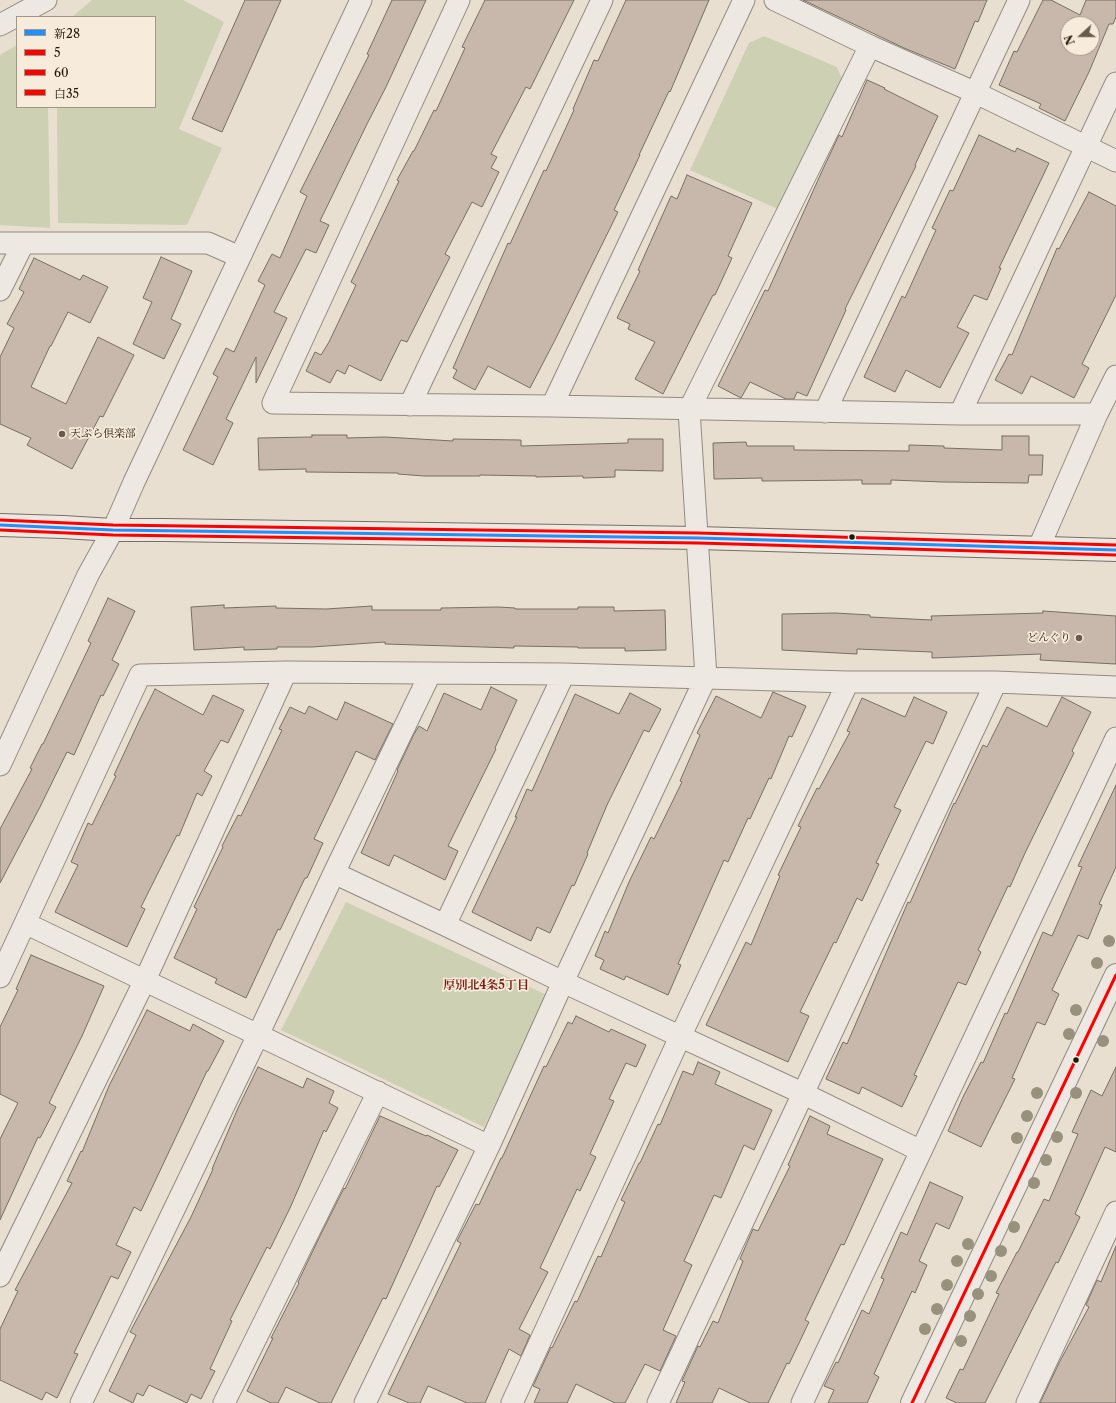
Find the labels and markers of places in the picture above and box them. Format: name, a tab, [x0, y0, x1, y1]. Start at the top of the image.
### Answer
place label: 天ぷら倶楽部	[70, 427, 136, 441]
marker: 天ぷら倶楽部	[57, 429, 67, 439]
unlabelled marker	[847, 532, 857, 542]
place label: どんぐり	[1027, 631, 1071, 645]
marker: どんぐり	[1074, 633, 1084, 643]
unlabelled marker	[1071, 1055, 1081, 1065]

